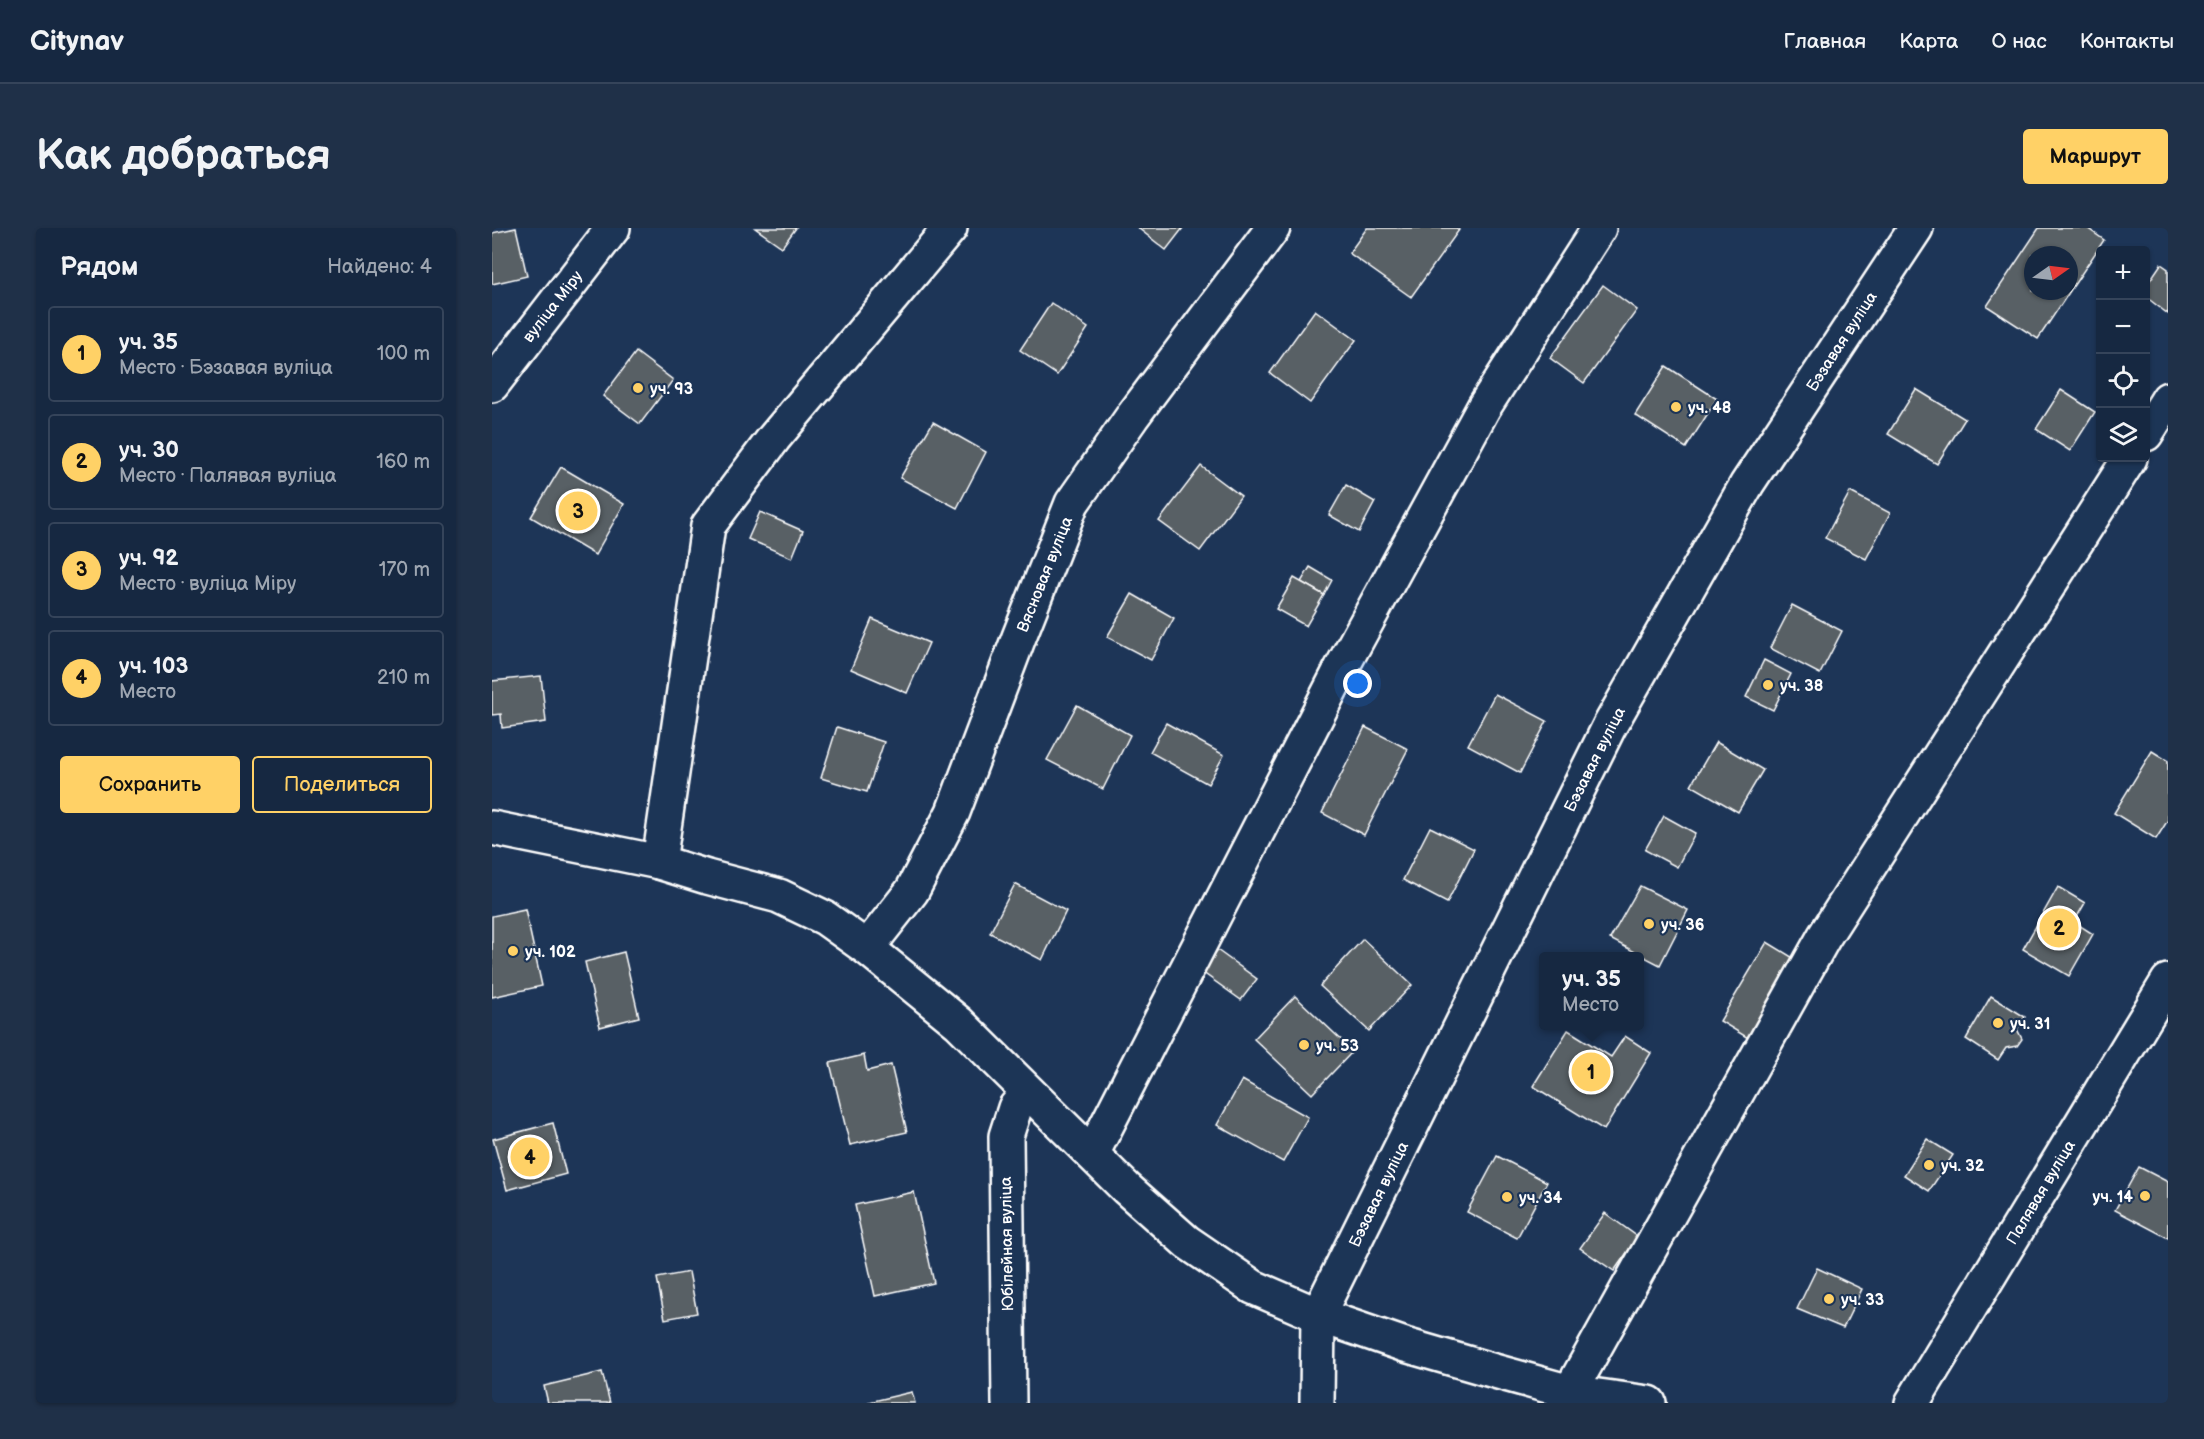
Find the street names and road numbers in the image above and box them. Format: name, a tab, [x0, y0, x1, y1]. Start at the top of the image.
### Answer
street label: вуліца Міру	[519, 267, 587, 347]
street label: Бэзавая вуліца	[1803, 288, 1882, 395]
street label: Вясновая вуліца	[1014, 513, 1077, 635]
street label: Бэзавая вуліца	[1561, 704, 1630, 815]
street label: Палявая вуліца	[2003, 1137, 2080, 1248]
street label: Бэзавая вуліца	[1346, 1138, 1413, 1251]
street label: Юбілейная вуліца	[997, 1176, 1018, 1312]

